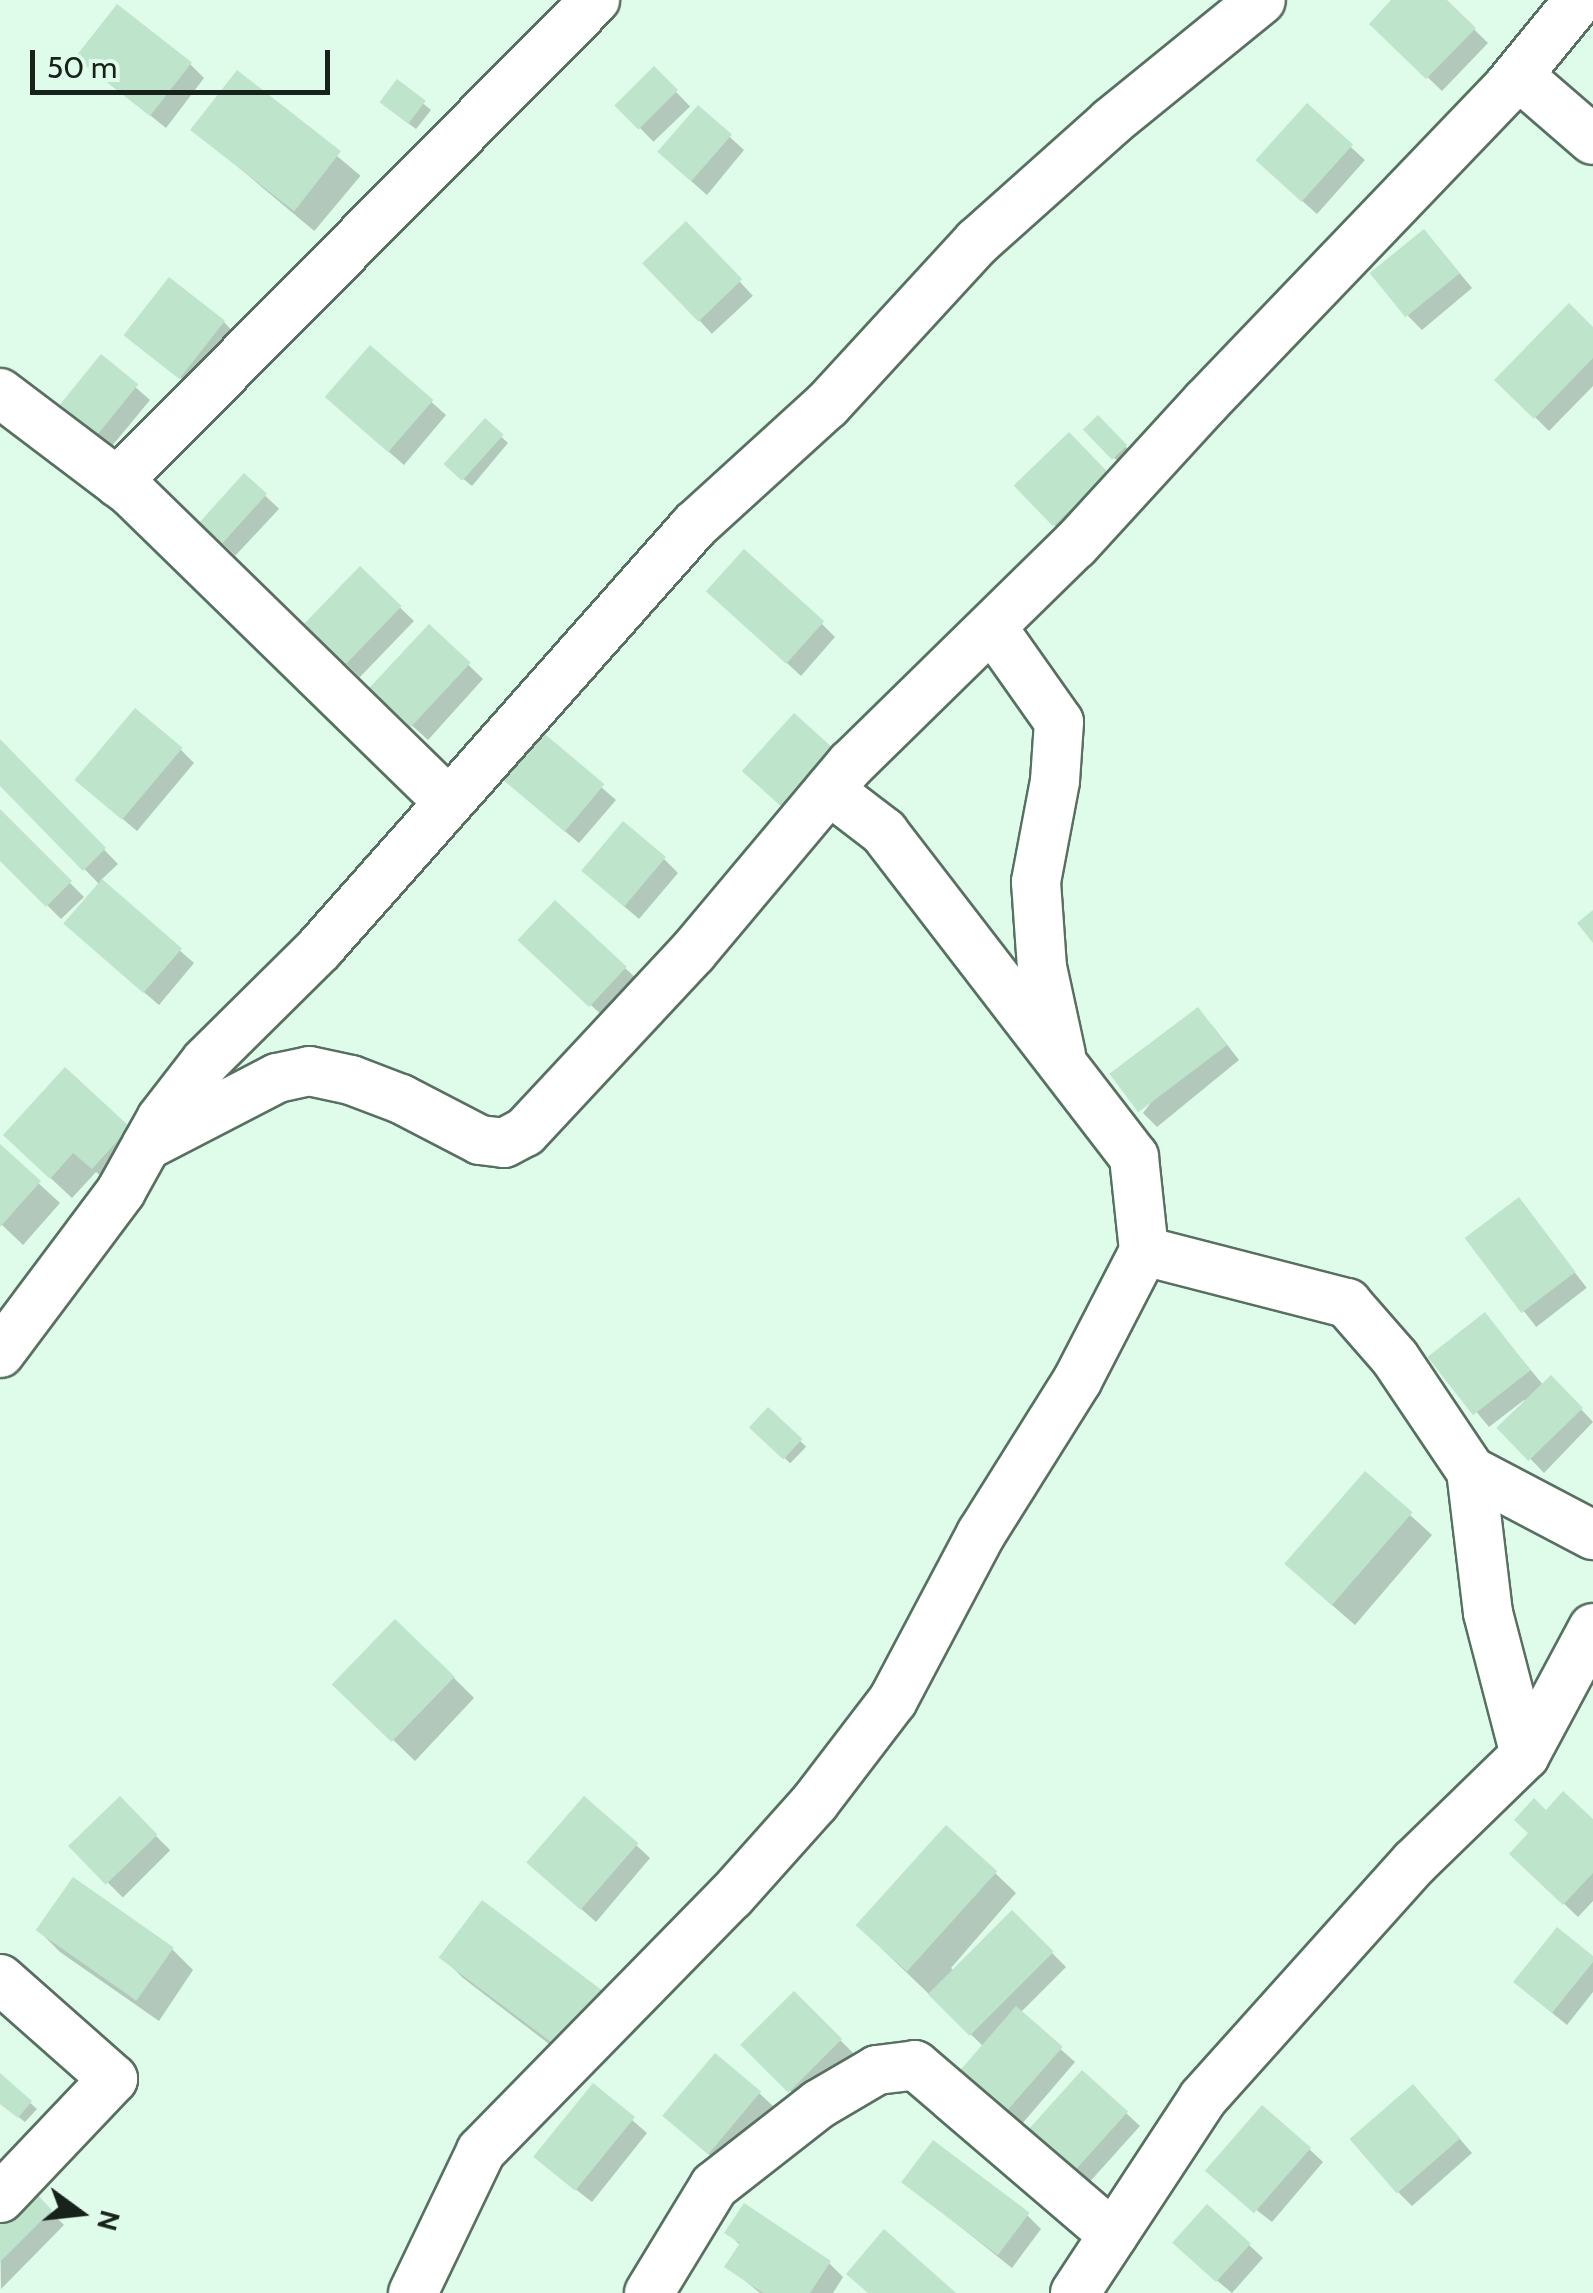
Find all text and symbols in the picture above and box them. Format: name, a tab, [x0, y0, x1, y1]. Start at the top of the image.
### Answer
scale bar	[35, 30, 335, 92]
text: 50 m	[47, 49, 117, 86]
north arrow	[30, 2163, 130, 2263]
text: N	[90, 2207, 128, 2235]

